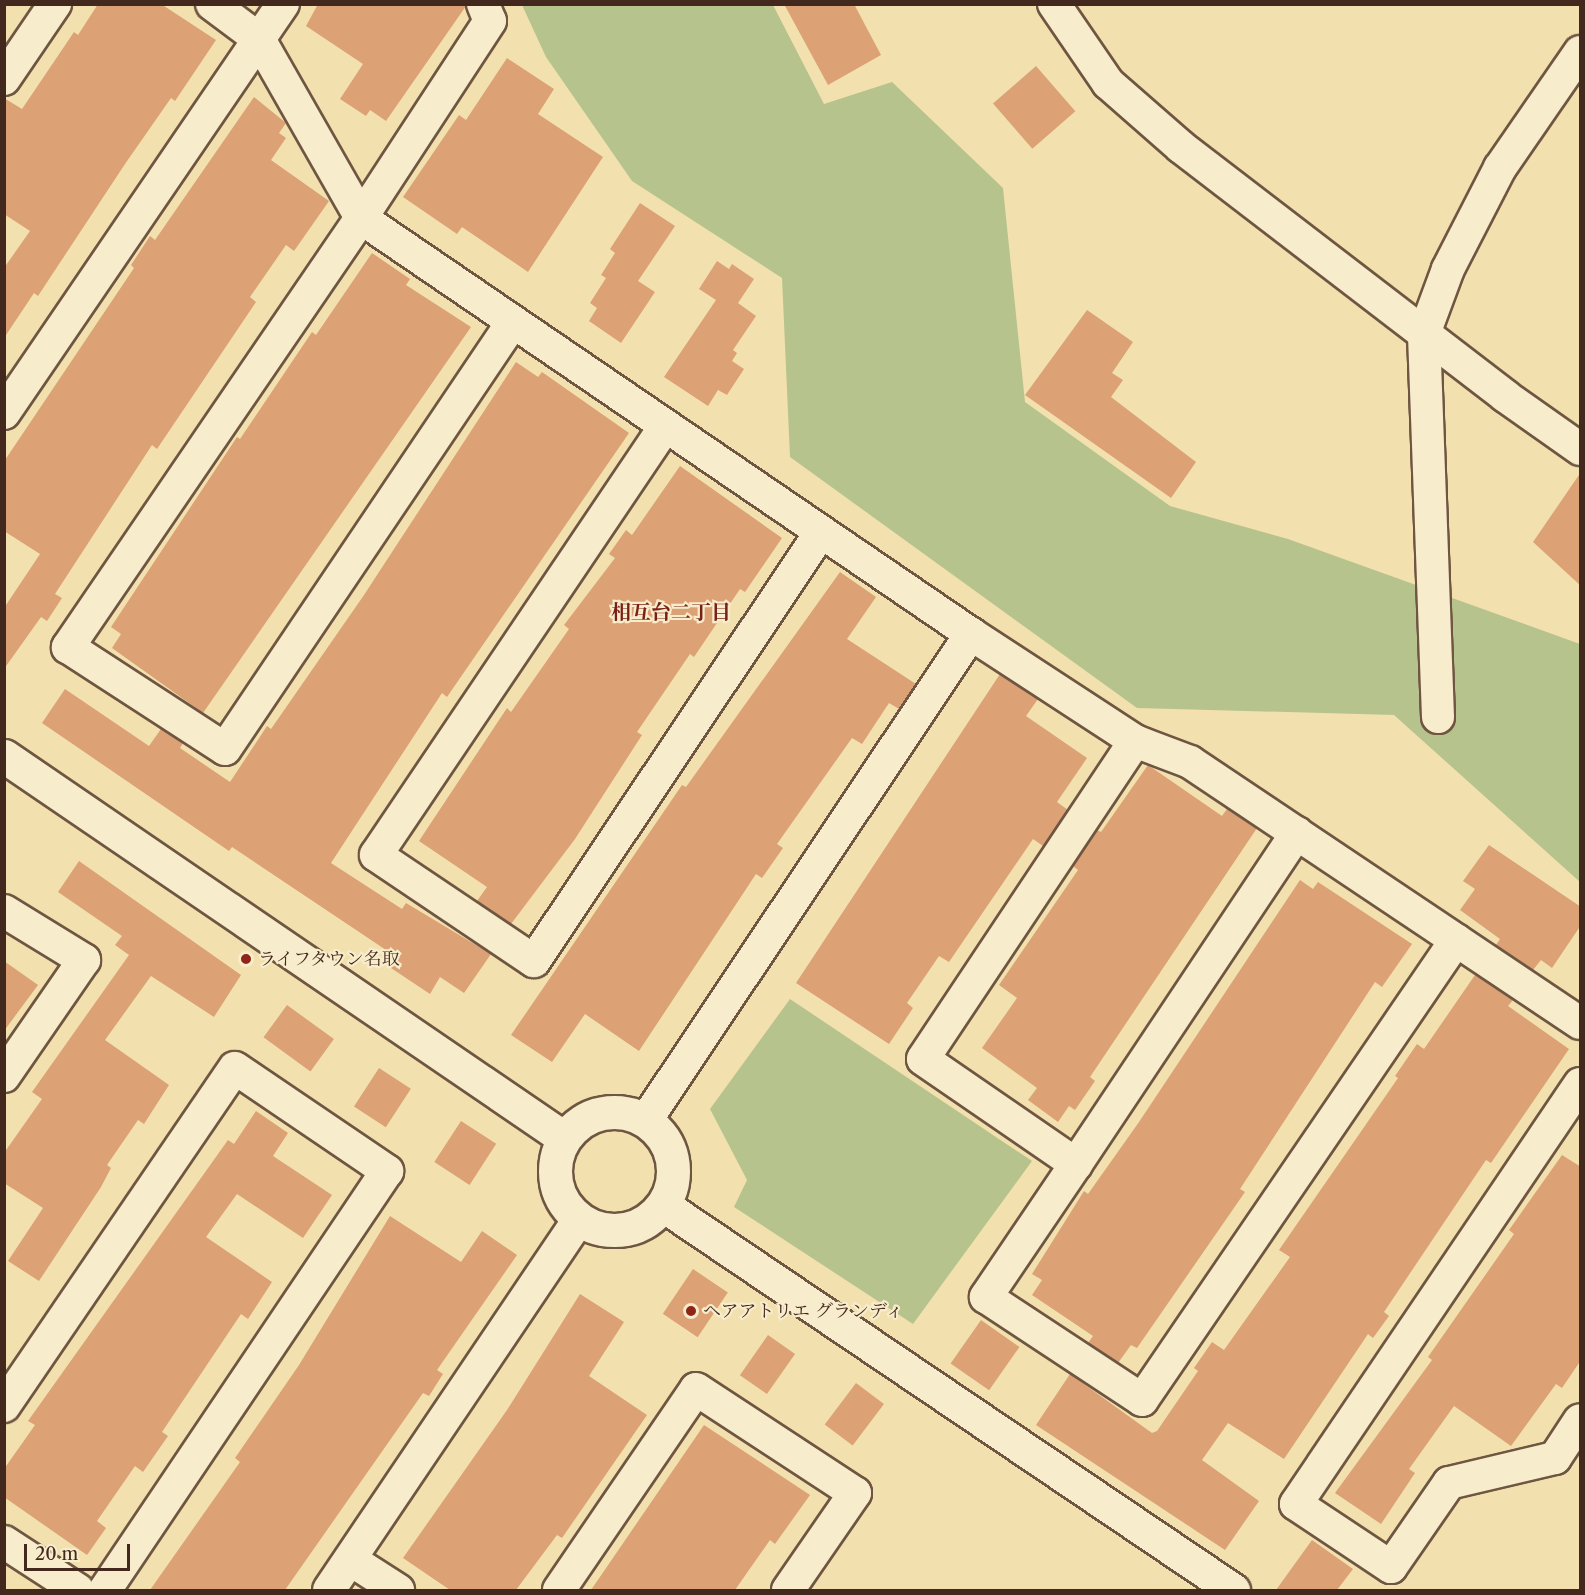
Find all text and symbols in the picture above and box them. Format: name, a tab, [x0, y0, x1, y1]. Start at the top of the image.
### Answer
district label: 相互台二丁目	[611, 600, 731, 624]
place label: ライフタウン名取	[258, 948, 402, 970]
marker: ライフタウン名取	[239, 952, 253, 966]
place label: ヘアアトリエ グランディ	[703, 1300, 906, 1322]
marker: ヘアアトリエ グランディ	[684, 1304, 698, 1318]
scale bar	[27, 1532, 134, 1570]
text: 20 m	[35, 1543, 78, 1565]

